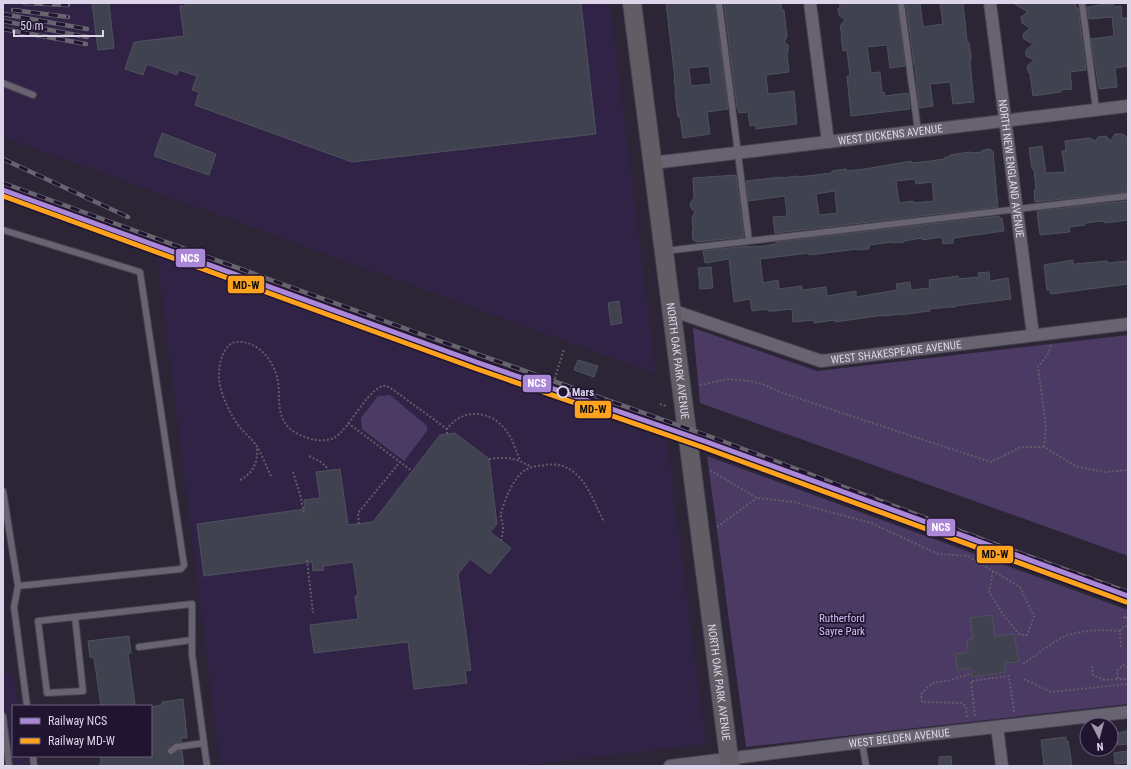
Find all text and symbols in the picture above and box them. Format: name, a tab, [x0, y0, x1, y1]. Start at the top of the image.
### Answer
scale bar	[14, 12, 103, 38]
text: 50 m	[20, 19, 44, 33]
street label: NORTH NEW ENGLAND AVENUE	[996, 99, 1027, 239]
street label: WEST DICKENS AVENUE	[837, 122, 944, 147]
line badge: NCS	[175, 248, 206, 268]
text: NCS	[181, 252, 200, 265]
line badge: MD-W	[227, 275, 265, 294]
text: MD-W	[233, 279, 260, 292]
street label: NORTH OAK PARK AVENUE	[664, 302, 692, 421]
street label: WEST SHAKESPEARE AVENUE	[830, 338, 963, 366]
line badge: NCS	[522, 374, 552, 393]
text: NCS	[528, 377, 547, 390]
marker: Mars	[556, 385, 570, 399]
place label: Mars	[572, 386, 594, 399]
line badge: MD-W	[574, 400, 612, 419]
text: MD-W	[580, 403, 607, 416]
line badge: NCS	[926, 518, 956, 537]
text: NCS	[932, 521, 951, 534]
line badge: MD-W	[976, 545, 1014, 564]
text: MD-W	[982, 548, 1009, 561]
park label: Rutherford Sayre Park	[819, 612, 865, 638]
street label: NORTH OAK PARK AVENUE	[705, 623, 733, 742]
legend	[12, 705, 152, 757]
text: Railway NCS	[48, 714, 107, 728]
north arrow	[1079, 717, 1119, 757]
street label: WEST BELDEN AVENUE	[848, 726, 951, 750]
text: Railway MD-W	[48, 734, 115, 748]
text: N	[1096, 740, 1104, 753]

